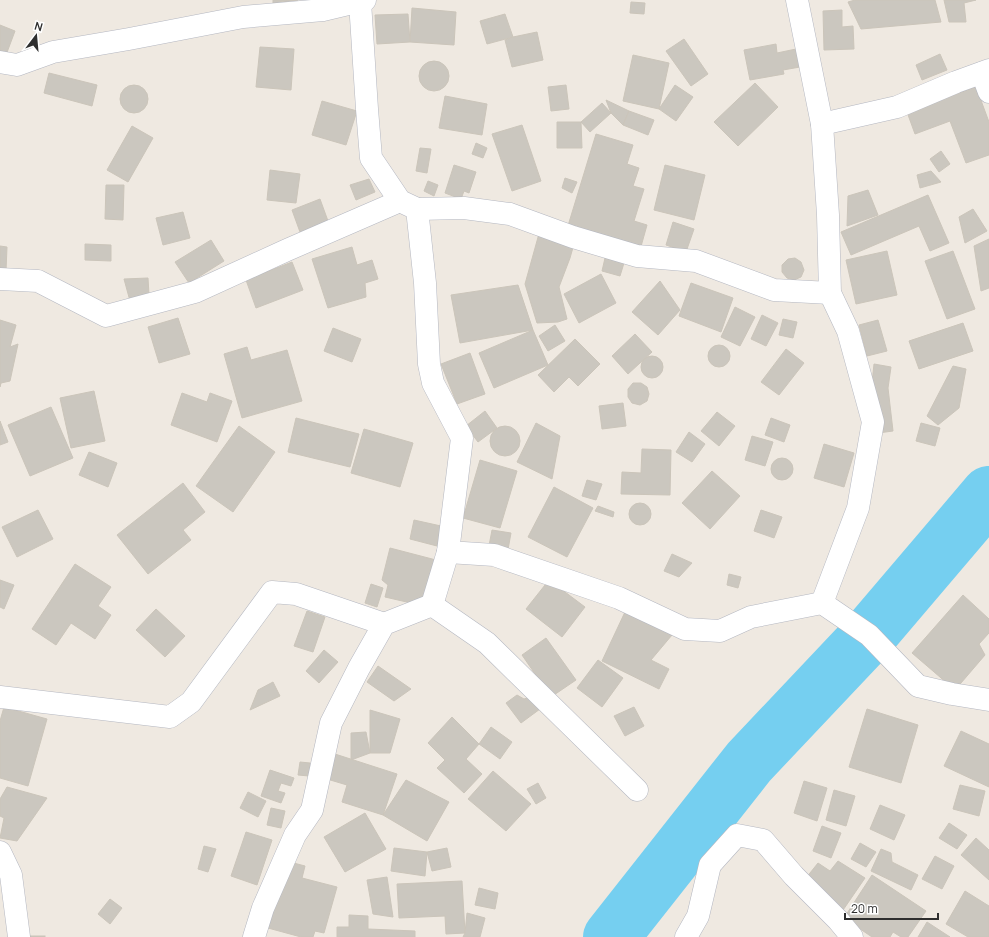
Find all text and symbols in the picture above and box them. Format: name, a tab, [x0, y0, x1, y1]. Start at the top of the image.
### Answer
north arrow	[16, 16, 56, 56]
text: N	[33, 18, 45, 34]
scale bar	[845, 895, 938, 921]
text: 20 m	[851, 900, 878, 917]

